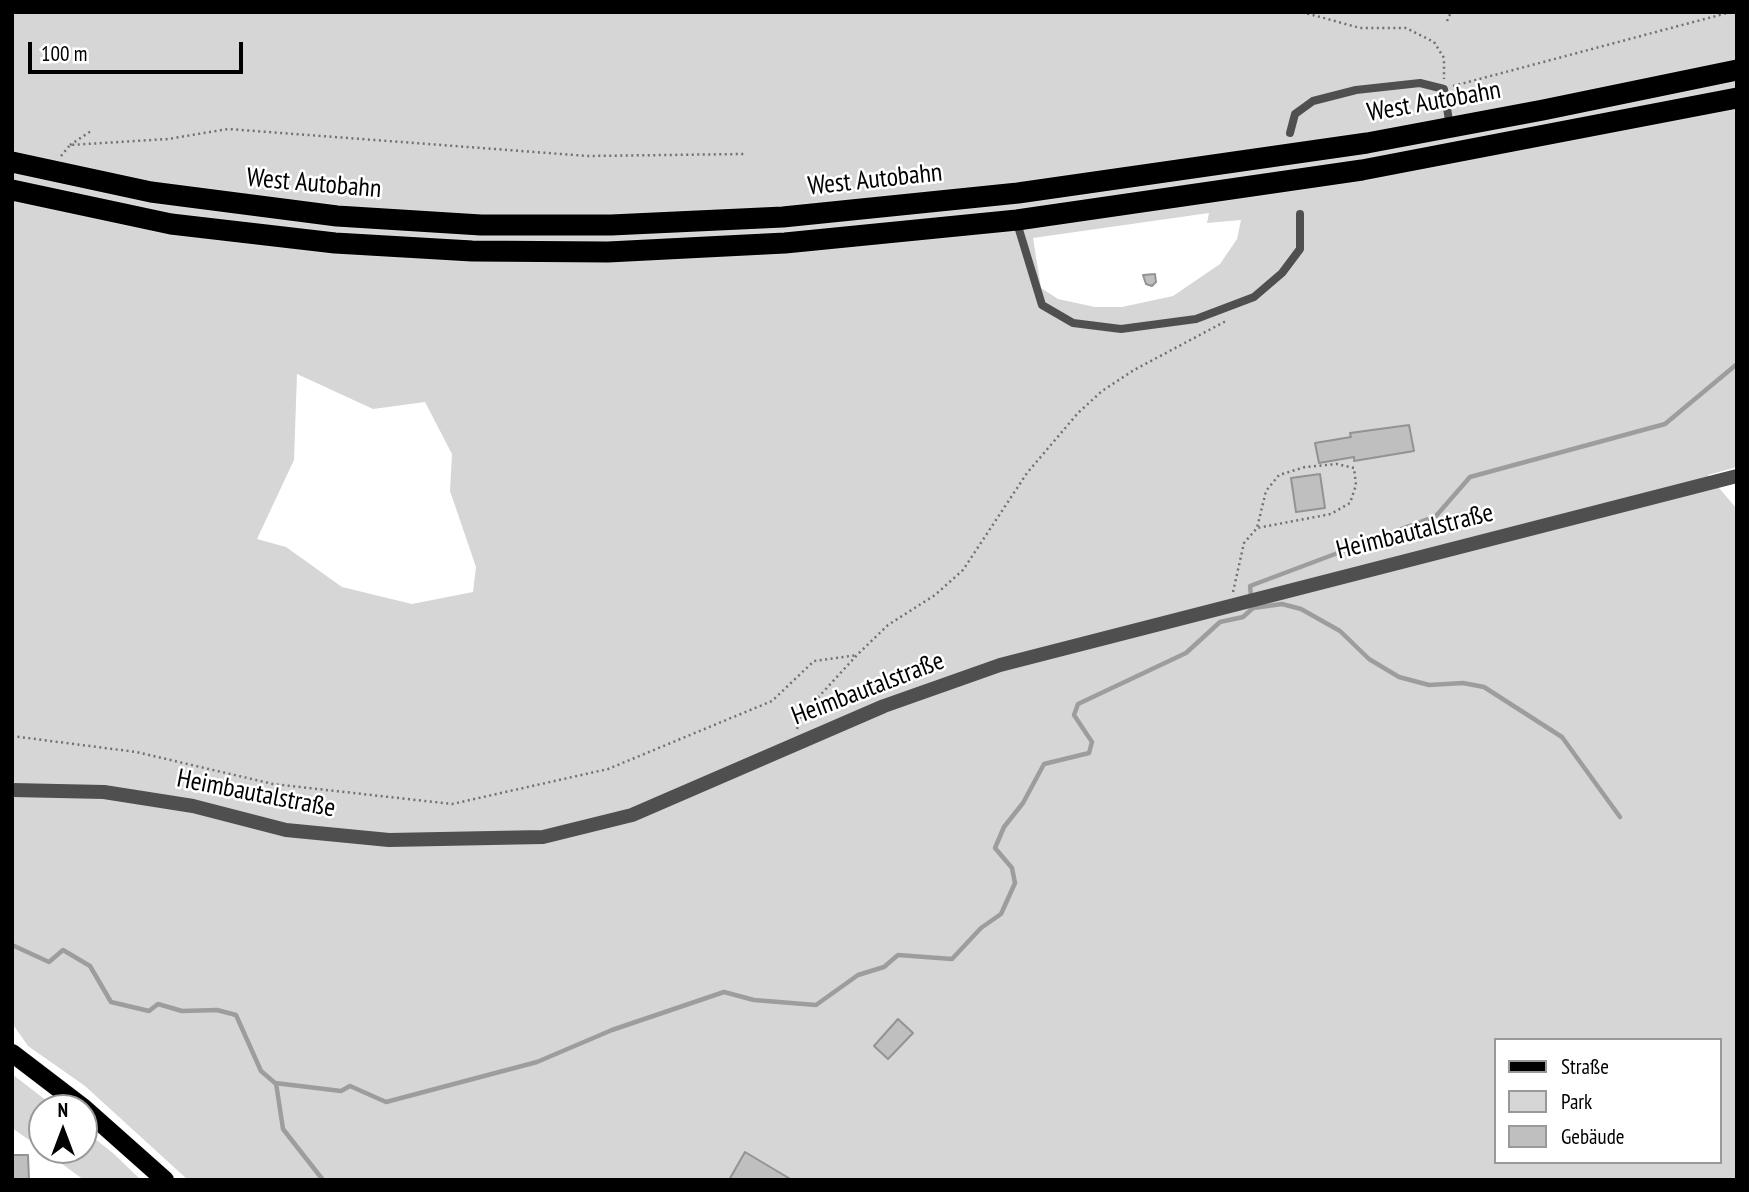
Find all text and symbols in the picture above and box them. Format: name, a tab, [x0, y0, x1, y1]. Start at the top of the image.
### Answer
scale bar	[32, 28, 247, 72]
text: 100 m	[41, 40, 87, 67]
street label: West Autobahn	[1365, 75, 1503, 129]
street label: West Autobahn	[806, 157, 944, 203]
street label: West Autobahn	[245, 163, 383, 205]
street label: Heimbautalstraße	[1333, 497, 1497, 567]
street label: Heimbautalstraße	[787, 646, 949, 732]
street label: Heimbautalstraße	[174, 763, 338, 825]
legend	[1494, 1038, 1721, 1164]
text: Straße	[1561, 1053, 1609, 1080]
text: Park	[1561, 1088, 1592, 1115]
north arrow	[28, 1094, 98, 1164]
text: N	[58, 1098, 68, 1122]
text: Gebäude	[1561, 1123, 1624, 1150]

